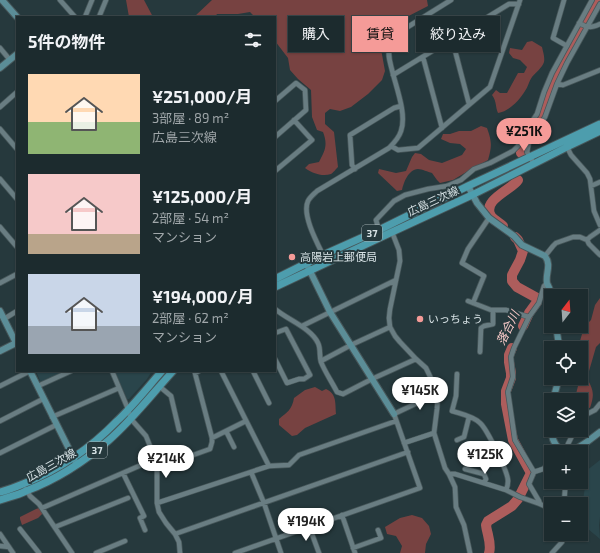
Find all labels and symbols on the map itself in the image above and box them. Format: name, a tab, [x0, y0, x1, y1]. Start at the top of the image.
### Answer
pin: ¥251K	[496, 118, 552, 152]
street label: 広島三次線	[405, 183, 460, 218]
road number: 37	[362, 225, 382, 241]
place label: 高陽岩上郵便局	[300, 250, 377, 263]
marker: 高陽岩上郵便局	[287, 252, 297, 262]
north arrow	[544, 289, 588, 333]
water label: 落合川	[493, 307, 522, 347]
place label: いっちょう	[428, 312, 483, 325]
marker: いっちょう	[415, 314, 425, 324]
pin: ¥145K	[392, 377, 448, 411]
pin: ¥125K	[457, 441, 513, 475]
road number: 37	[87, 442, 107, 458]
pin: ¥214K	[138, 445, 194, 479]
street label: 広島三次線	[24, 446, 78, 484]
pin: ¥194K	[278, 508, 334, 542]

